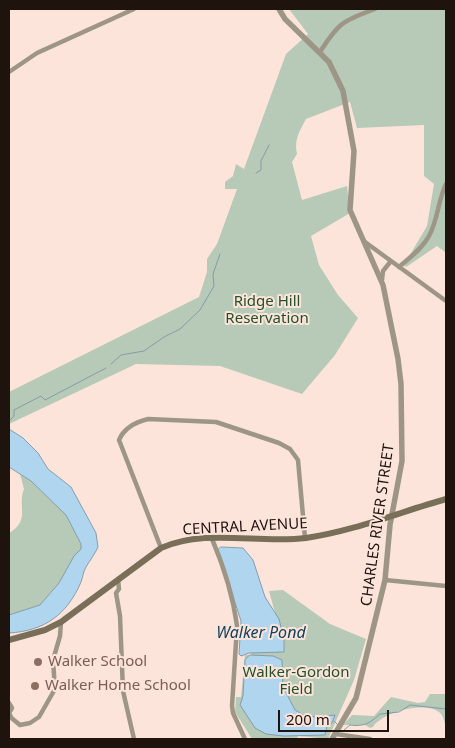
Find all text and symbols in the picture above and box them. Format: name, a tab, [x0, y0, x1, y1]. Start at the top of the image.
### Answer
park label: Ridge Hill Reservation	[225, 293, 309, 328]
street label: CHARLES RIVER STREET	[358, 443, 398, 607]
street label: CENTRAL AVENUE	[182, 515, 308, 539]
water label: Walker Pond	[216, 623, 306, 643]
place label: Walker School	[48, 653, 147, 671]
marker: Walker School	[32, 656, 44, 668]
park label: Walker-Gordon Field	[243, 664, 349, 699]
place label: Walker Home School	[45, 677, 191, 695]
marker: Walker Home School	[29, 680, 41, 692]
scale bar	[280, 700, 391, 732]
text: 200 m	[286, 709, 330, 729]

